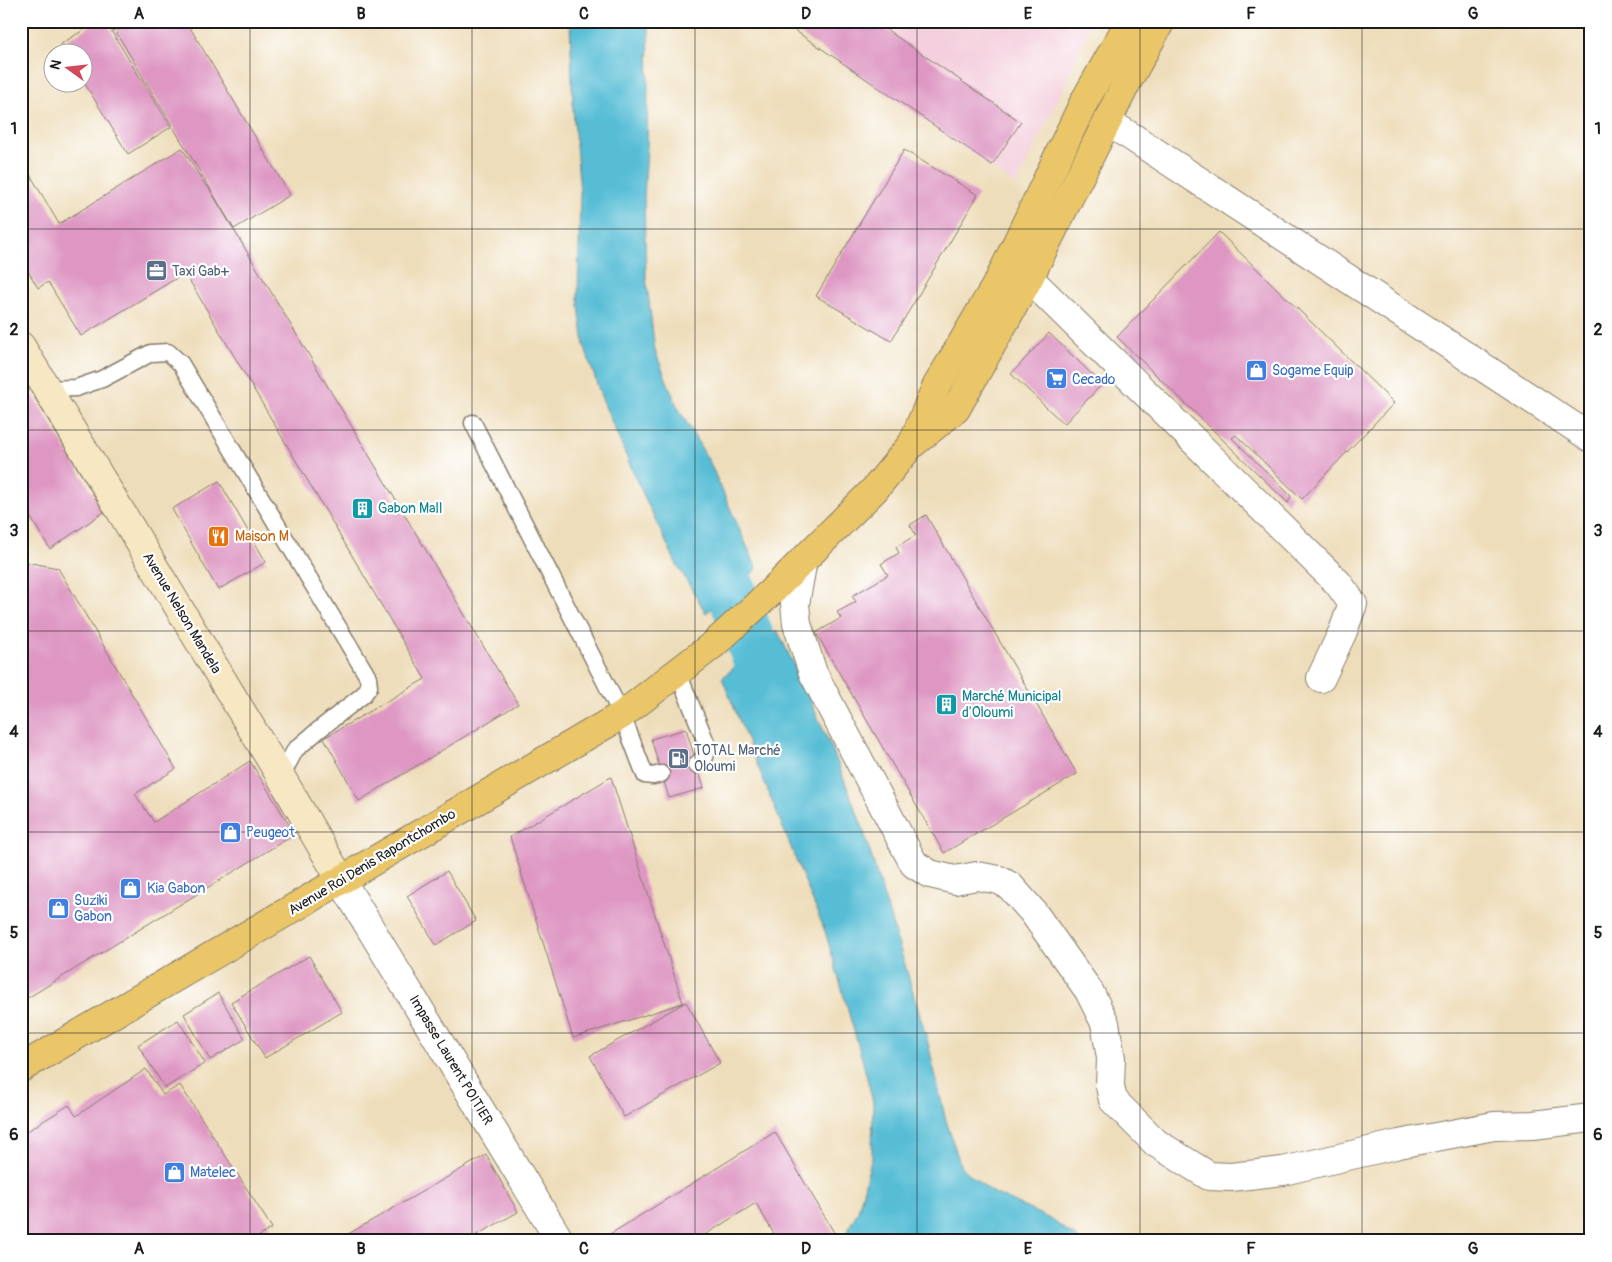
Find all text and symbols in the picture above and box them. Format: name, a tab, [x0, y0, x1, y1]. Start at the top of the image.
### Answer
text: A	[134, 4, 145, 24]
text: B	[356, 4, 366, 24]
text: C	[579, 4, 589, 24]
text: D	[801, 4, 811, 24]
text: E	[1024, 4, 1033, 24]
text: F	[1246, 4, 1256, 24]
text: G	[1468, 4, 1479, 24]
north arrow	[42, 42, 92, 92]
text: N	[46, 58, 65, 72]
text: 1	[11, 119, 17, 139]
text: 1	[1595, 119, 1601, 139]
office icon: Taxi Gab+	[144, 259, 168, 283]
place label: Taxi Gab+	[172, 263, 230, 280]
text: 2	[10, 320, 19, 340]
text: 2	[1594, 320, 1603, 340]
shop icon: Sogame Equip	[1244, 358, 1268, 382]
place label: Sogame Equip	[1272, 362, 1354, 379]
supermarket icon: Cecado	[1044, 367, 1068, 391]
place label: Cecado	[1072, 371, 1116, 388]
building icon: Gabon Mall	[350, 496, 374, 520]
place label: Gabon Mall	[378, 500, 442, 517]
text: 3	[10, 521, 19, 541]
text: 3	[1594, 521, 1603, 541]
restaurant icon: Maison M	[207, 524, 231, 548]
place label: Maison M	[235, 528, 289, 545]
street label: Avenue Nelson Mandela	[139, 549, 225, 677]
place label: Marché Municipal d'Oloumi	[962, 688, 1061, 721]
building icon: Marché Municipal d'Oloumi	[934, 692, 958, 716]
text: 4	[9, 722, 19, 742]
text: 4	[1593, 722, 1603, 742]
place label: TOTAL Marché Oloumi	[694, 742, 781, 775]
fuel station icon: TOTAL Marché Oloumi	[666, 746, 690, 770]
street label: Avenue Roi Denis Rapontchombo	[285, 805, 459, 919]
shop icon: Peugeot	[218, 820, 242, 844]
place label: Peugeot	[246, 824, 295, 841]
shop icon: Kia Gabon	[119, 876, 143, 900]
place label: Kia Gabon	[147, 880, 206, 897]
place label: Suziki Gabon	[74, 892, 112, 925]
shop icon: Suziki Gabon	[46, 896, 70, 920]
text: 5	[10, 923, 19, 943]
text: 5	[1594, 923, 1603, 943]
street label: Impasse Laurent POITIER	[405, 992, 497, 1128]
text: 6	[9, 1125, 19, 1145]
text: 6	[1593, 1125, 1603, 1145]
shop icon: Matelec	[162, 1160, 186, 1184]
place label: Matelec	[190, 1164, 236, 1181]
text: A	[134, 1239, 145, 1259]
text: B	[356, 1239, 366, 1259]
text: C	[579, 1239, 589, 1259]
text: D	[801, 1239, 811, 1259]
text: E	[1024, 1239, 1033, 1259]
text: F	[1246, 1239, 1256, 1259]
text: G	[1468, 1239, 1479, 1259]

